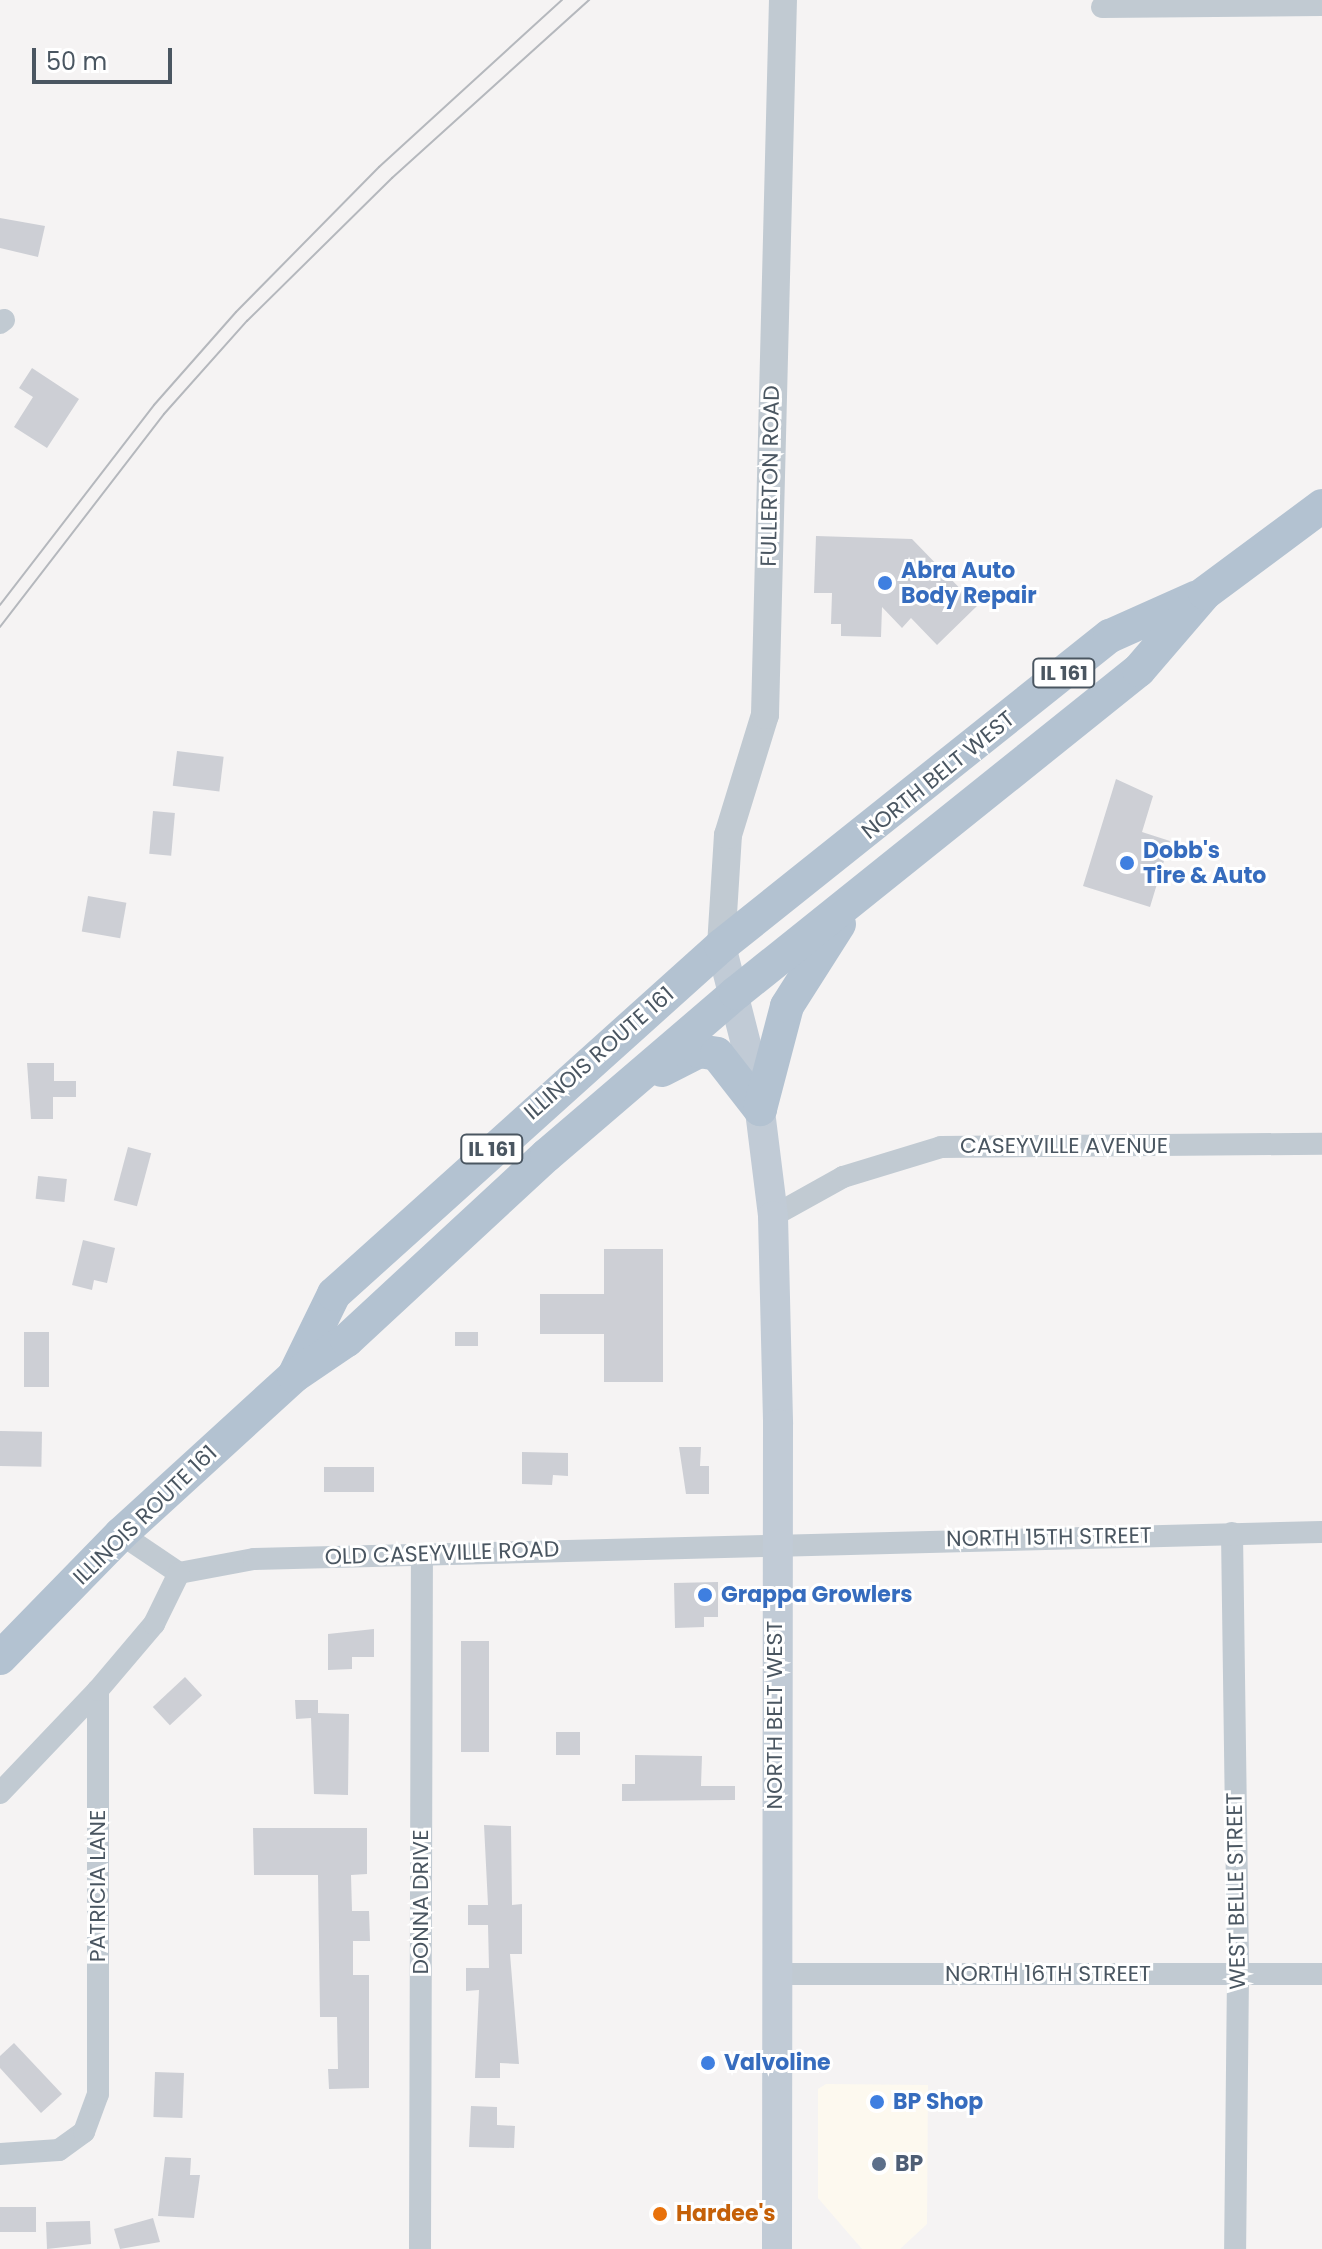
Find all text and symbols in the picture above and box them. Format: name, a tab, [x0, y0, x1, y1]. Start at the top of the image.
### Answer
scale bar	[36, 32, 176, 82]
text: 50 m	[46, 45, 107, 78]
street label: FULLERTON ROAD	[755, 385, 785, 567]
place label: Abra Auto Body Repair	[901, 557, 1037, 608]
marker: Abra Auto Body Repair	[876, 574, 894, 592]
road number: IL 161	[1032, 657, 1096, 689]
street label: NORTH BELT WEST	[856, 705, 1020, 845]
place label: Dobb's Tire & Auto	[1143, 837, 1266, 888]
marker: Dobb's Tire & Auto	[1118, 854, 1136, 872]
street label: ILLINOIS ROUTE 161	[519, 981, 679, 1125]
road number: IL 161	[460, 1133, 524, 1165]
street label: CASEYVILLE AVENUE	[960, 1133, 1168, 1159]
street label: ILLINOIS ROUTE 161	[68, 1440, 222, 1590]
street label: NORTH 15TH STREET	[946, 1522, 1152, 1552]
street label: OLD CASEYVILLE ROAD	[324, 1536, 560, 1570]
place label: Grappa Growlers	[721, 1582, 913, 1608]
marker: Grappa Growlers	[696, 1586, 714, 1604]
street label: NORTH BELT WEST	[762, 1621, 788, 1809]
street label: WEST BELLE STREET	[1221, 1792, 1251, 1990]
street label: PATRICIA LANE	[85, 1810, 111, 1962]
street label: DONNA DRIVE	[408, 1830, 434, 1974]
street label: NORTH 16TH STREET	[945, 1961, 1151, 1987]
place label: Valvoline	[724, 2050, 831, 2076]
marker: Valvoline	[699, 2054, 717, 2072]
place label: BP Shop	[893, 2089, 983, 2115]
marker: BP Shop	[868, 2093, 886, 2111]
place label: BP	[895, 2151, 923, 2177]
marker: BP	[870, 2155, 888, 2173]
place label: Hardee's	[676, 2201, 776, 2227]
marker: Hardee's	[651, 2205, 669, 2223]

